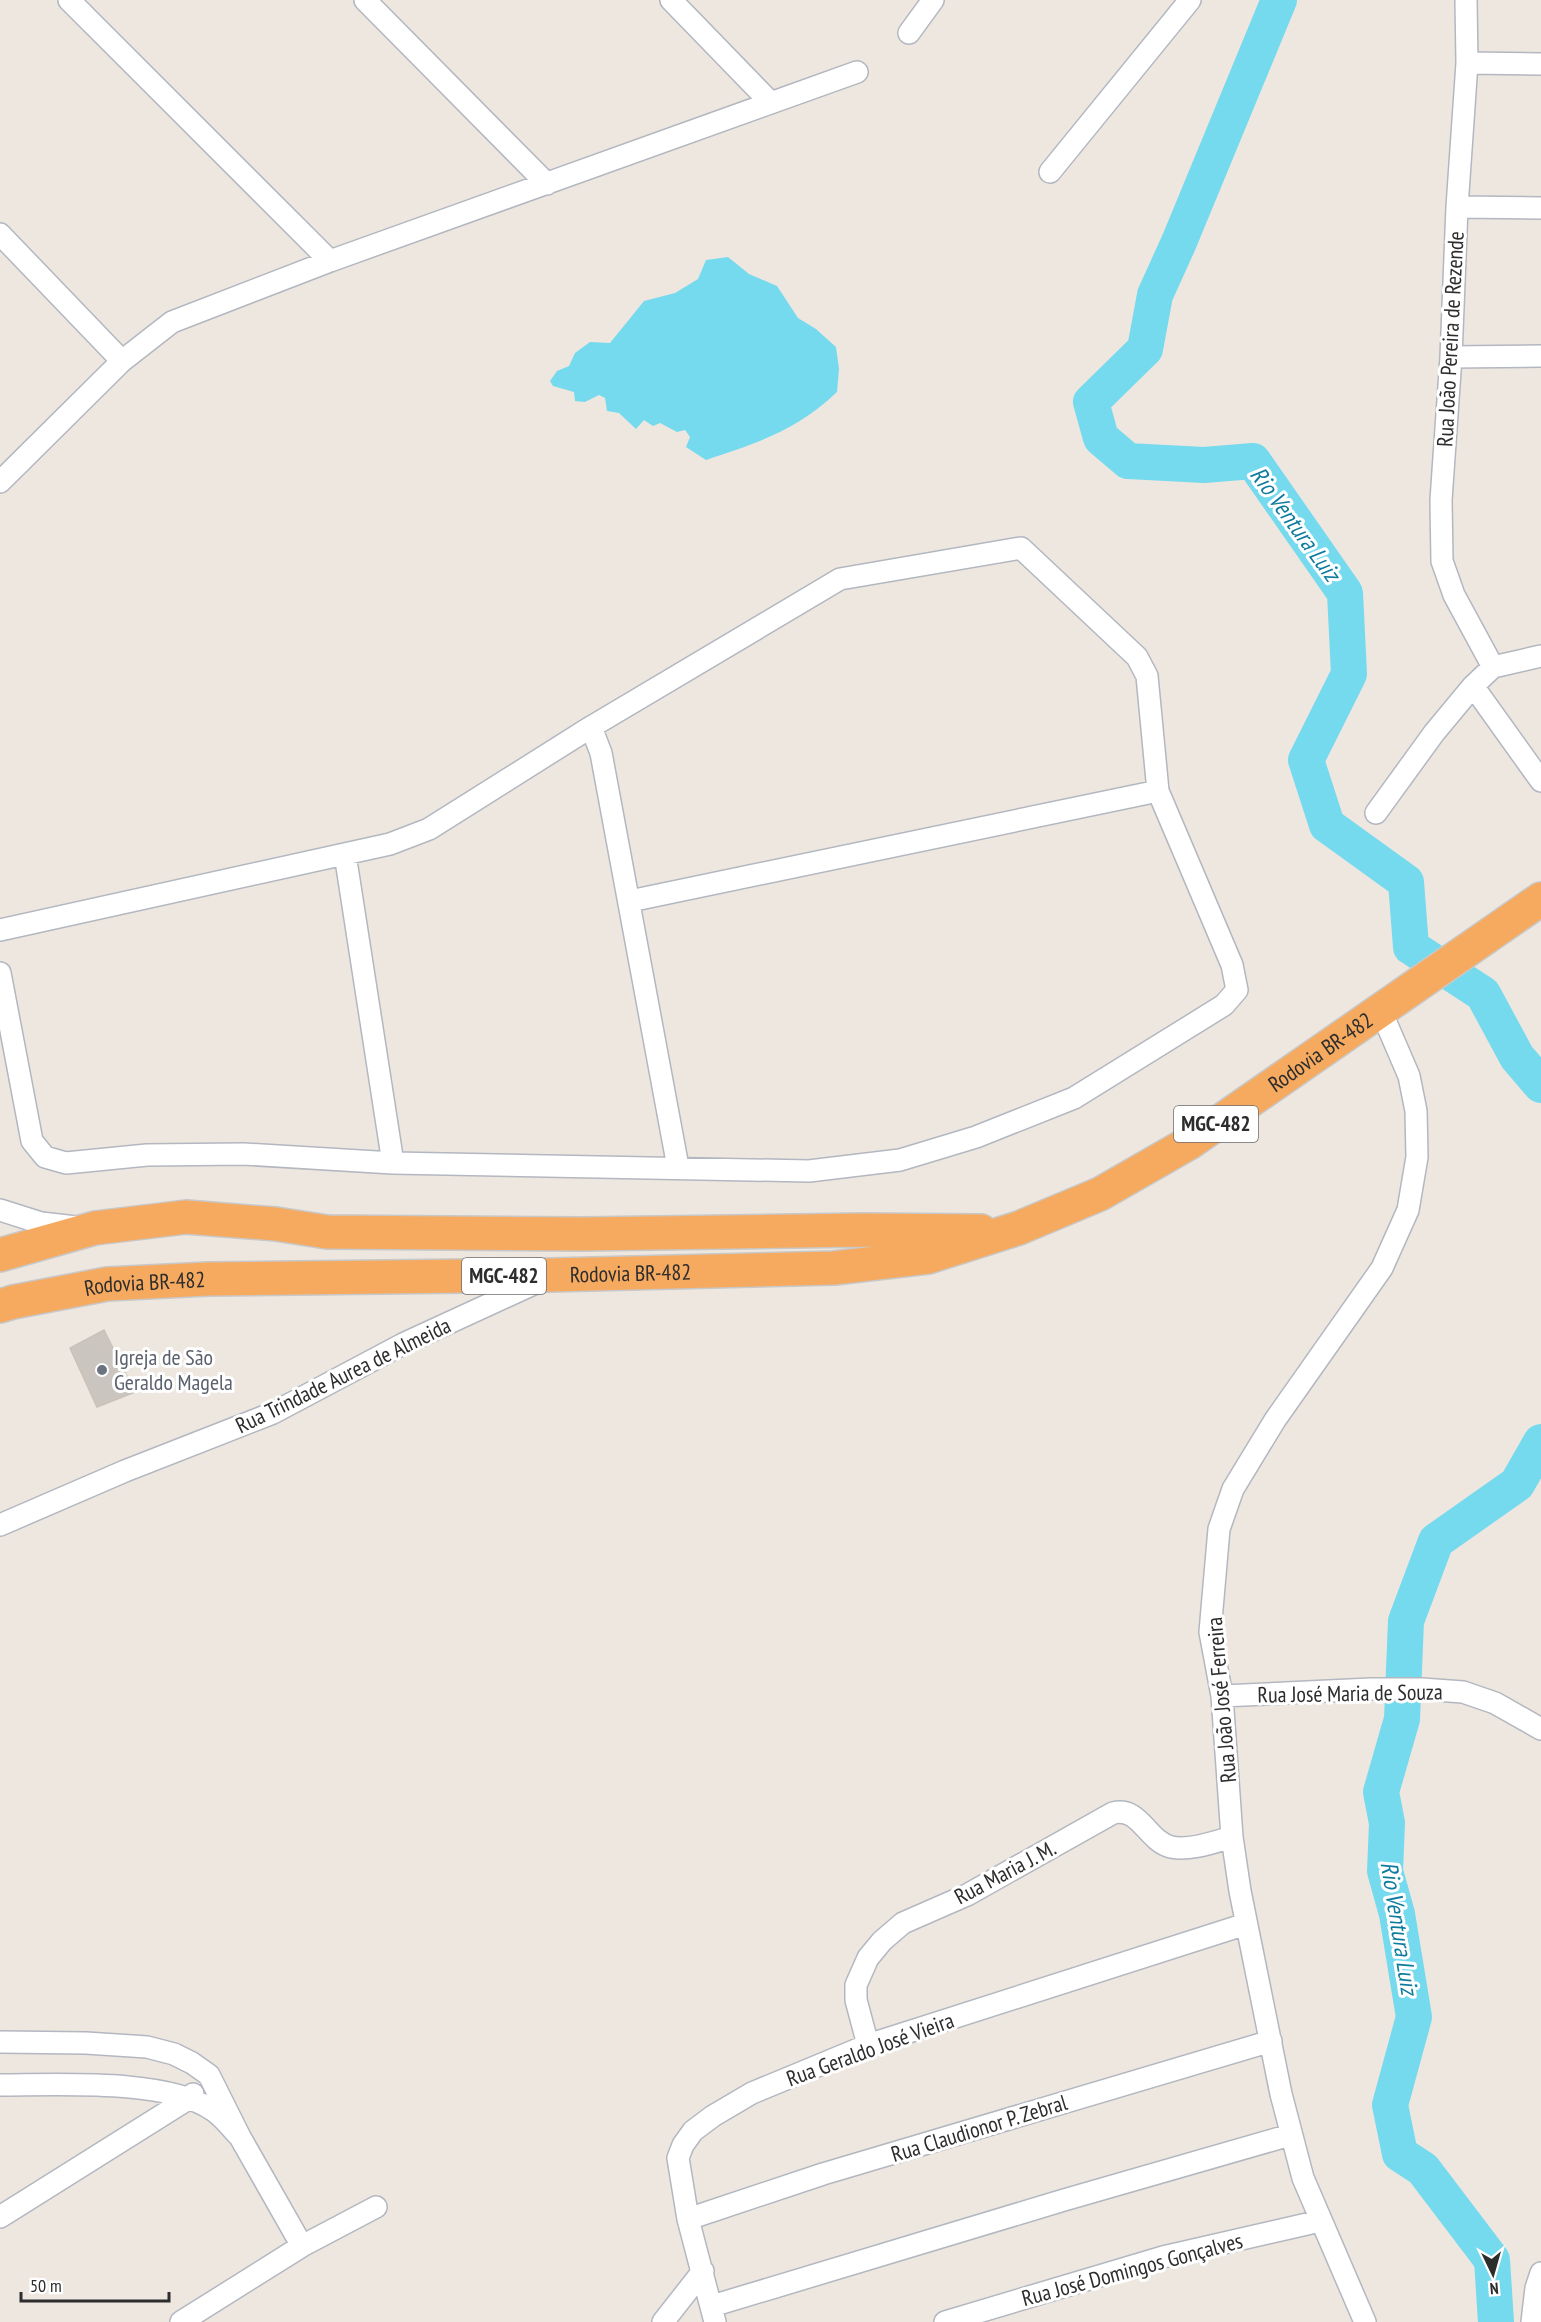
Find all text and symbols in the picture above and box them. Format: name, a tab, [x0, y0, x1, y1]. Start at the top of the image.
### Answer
street label: Rua João Pereira de Rezende	[1430, 230, 1470, 448]
water label: Rio Ventura Luiz	[1243, 460, 1349, 589]
street label: Rodovia BR-482	[1263, 1006, 1378, 1098]
road number: MGC-482	[1174, 1106, 1258, 1142]
road number: MGC-482	[462, 1258, 546, 1294]
street label: Rodovia BR-482	[570, 1258, 691, 1289]
street label: Rodovia BR-482	[82, 1265, 206, 1302]
street label: Rua Trindade Aurea de Almeida	[231, 1311, 455, 1439]
place label: Igreja de São Geraldo Magela	[114, 1343, 233, 1396]
marker: Igreja de São Geraldo Magela	[95, 1363, 109, 1377]
street label: Rua João José Ferreira	[1200, 1616, 1242, 1784]
street label: Rua José Maria de Souza	[1257, 1677, 1443, 1709]
street label: Rua Maria J. M.	[949, 1834, 1061, 1910]
water label: Rio Ventura Luiz	[1374, 1859, 1426, 1999]
street label: Rua Geraldo José Vieira	[782, 2006, 958, 2092]
street label: Rua Claudionor P. Zebral	[888, 2088, 1071, 2168]
street label: Rua José Domingos Gonçalves	[1019, 2226, 1245, 2312]
north arrow	[1463, 2244, 1523, 2304]
scale bar	[21, 2265, 170, 2303]
text: 50 m	[30, 2274, 62, 2297]
text: N	[1489, 2279, 1499, 2299]

